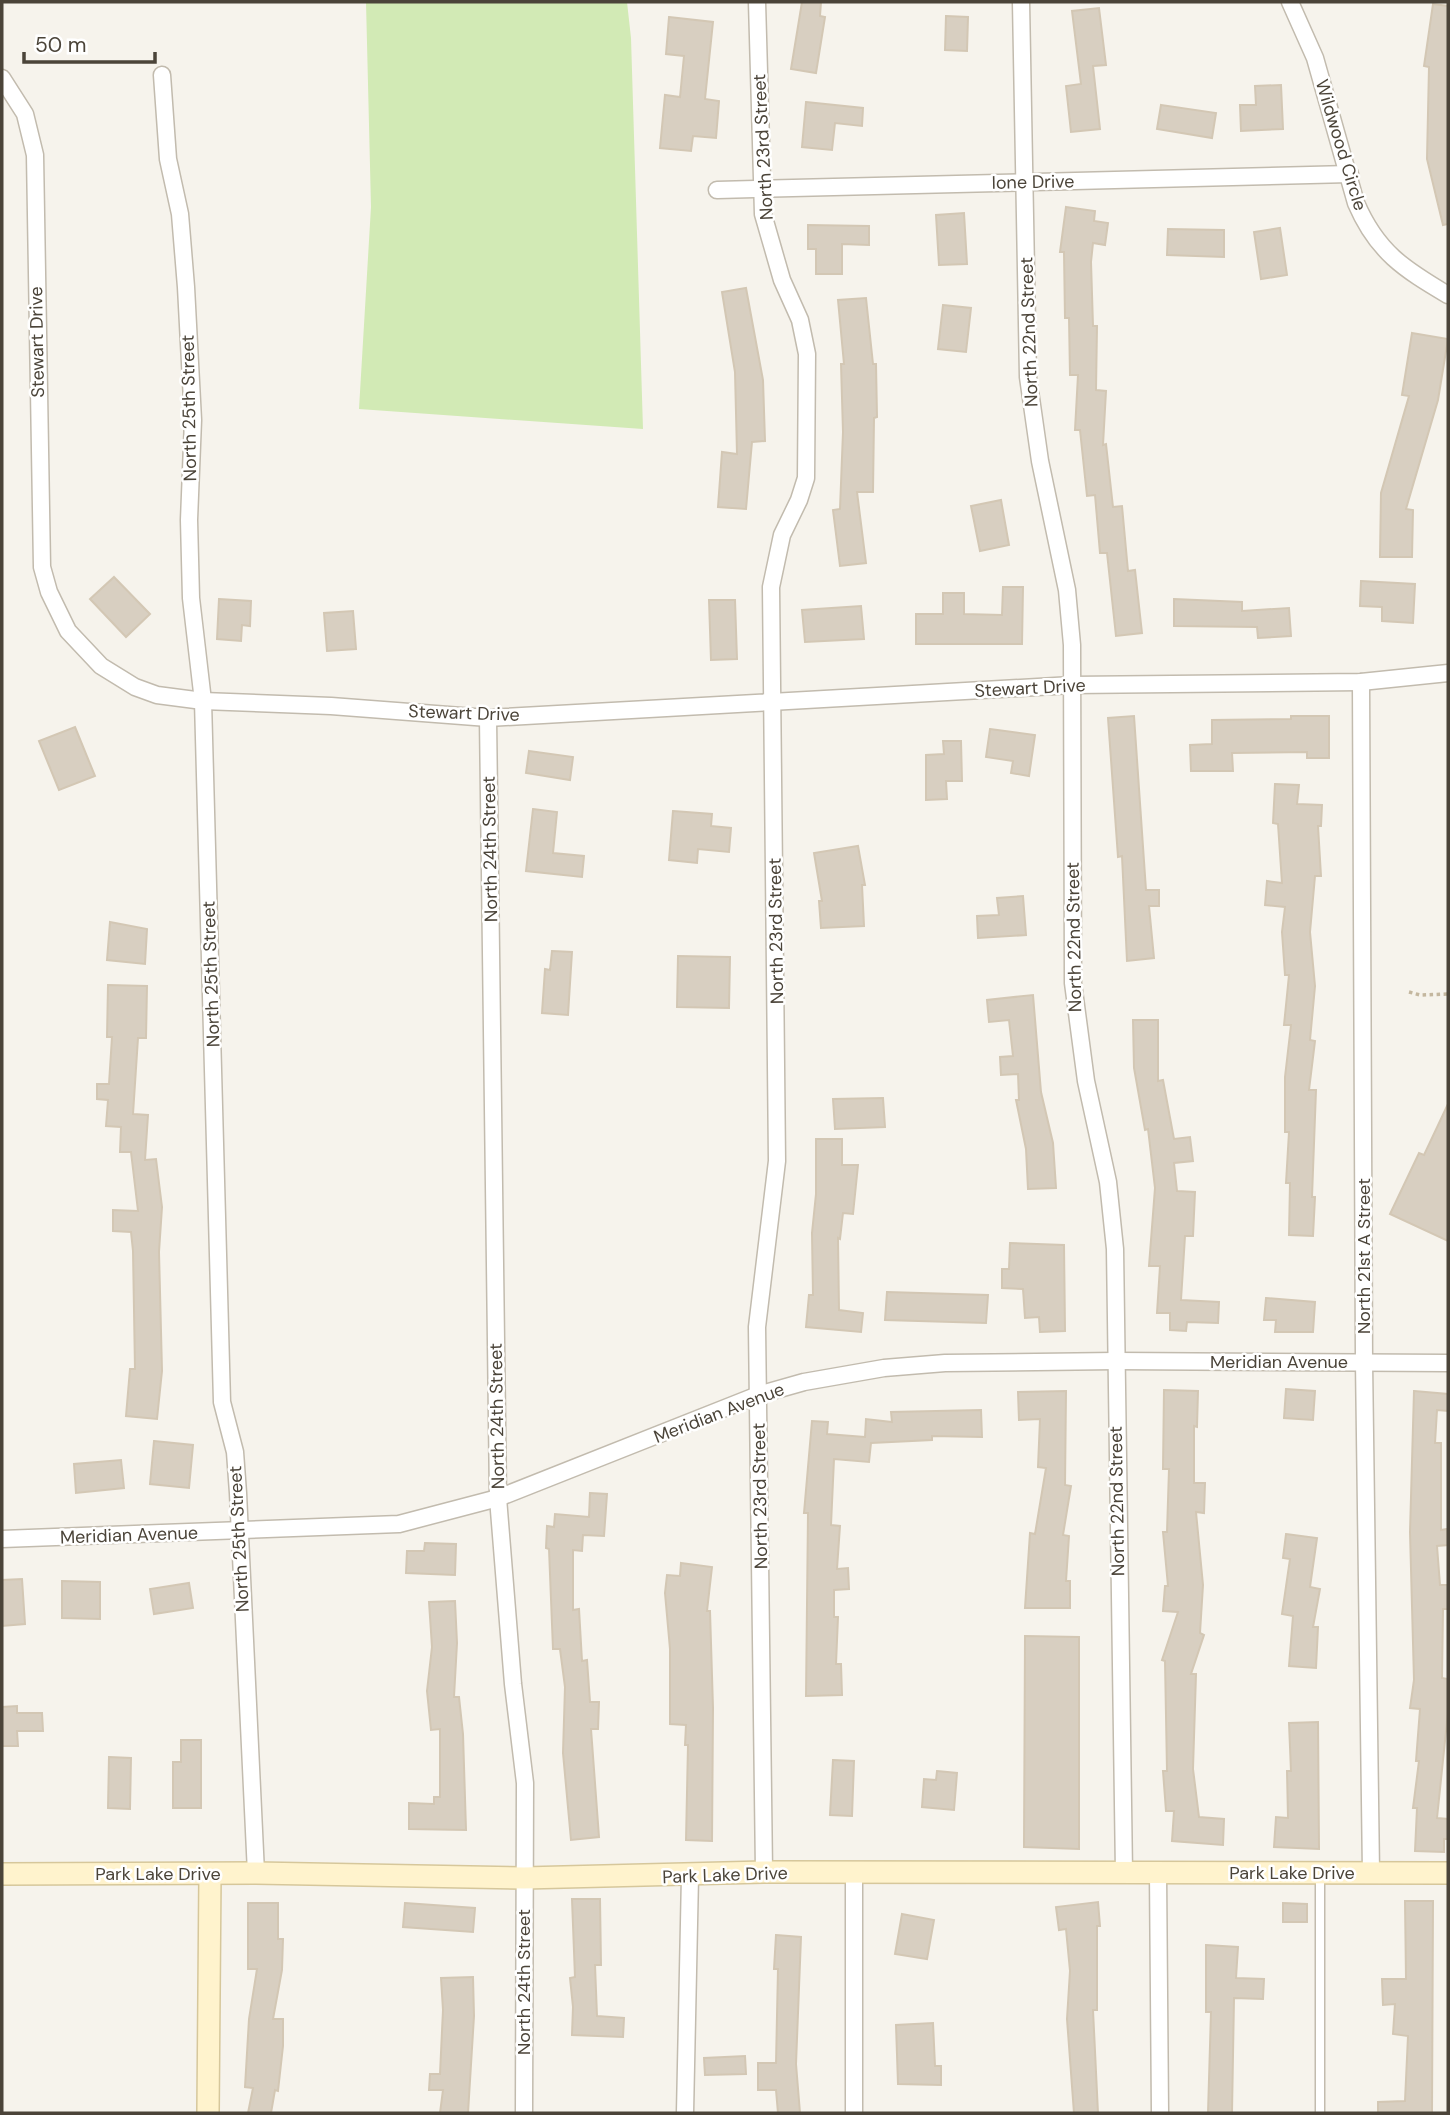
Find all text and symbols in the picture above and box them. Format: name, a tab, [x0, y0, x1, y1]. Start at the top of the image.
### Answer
scale bar	[24, 21, 156, 65]
text: 50 m	[35, 31, 86, 59]
street label: North 23rd Street	[747, 73, 779, 221]
street label: Wildwood Circle	[1310, 76, 1372, 214]
street label: Ione Drive	[991, 169, 1075, 195]
street label: North 22nd Street	[1014, 257, 1044, 407]
street label: Stewart Drive	[24, 286, 50, 398]
street label: North 25th Street	[176, 335, 202, 481]
street label: Stewart Drive	[974, 673, 1086, 703]
street label: Stewart Drive	[408, 699, 520, 727]
street label: North 24th Street	[477, 776, 503, 922]
street label: North 23rd Street	[763, 858, 789, 1004]
street label: North 22nd Street	[1061, 862, 1087, 1012]
street label: North 25th Street	[196, 900, 226, 1048]
street label: North 21st A Street	[1352, 1178, 1376, 1334]
street label: North 24th Street	[484, 1343, 510, 1489]
street label: Meridian Avenue	[1210, 1350, 1348, 1374]
street label: Meridian Avenue	[650, 1377, 788, 1449]
street label: North 23rd Street	[747, 1423, 773, 1569]
street label: North 22nd Street	[1104, 1426, 1130, 1576]
street label: North 25th Street	[223, 1465, 255, 1613]
street label: Meridian Avenue	[60, 1521, 198, 1549]
street label: Park Lake Drive	[662, 1861, 788, 1889]
street label: Park Lake Drive	[1229, 1861, 1355, 1885]
street label: Park Lake Drive	[95, 1862, 221, 1886]
street label: North 24th Street	[512, 1909, 536, 2055]

